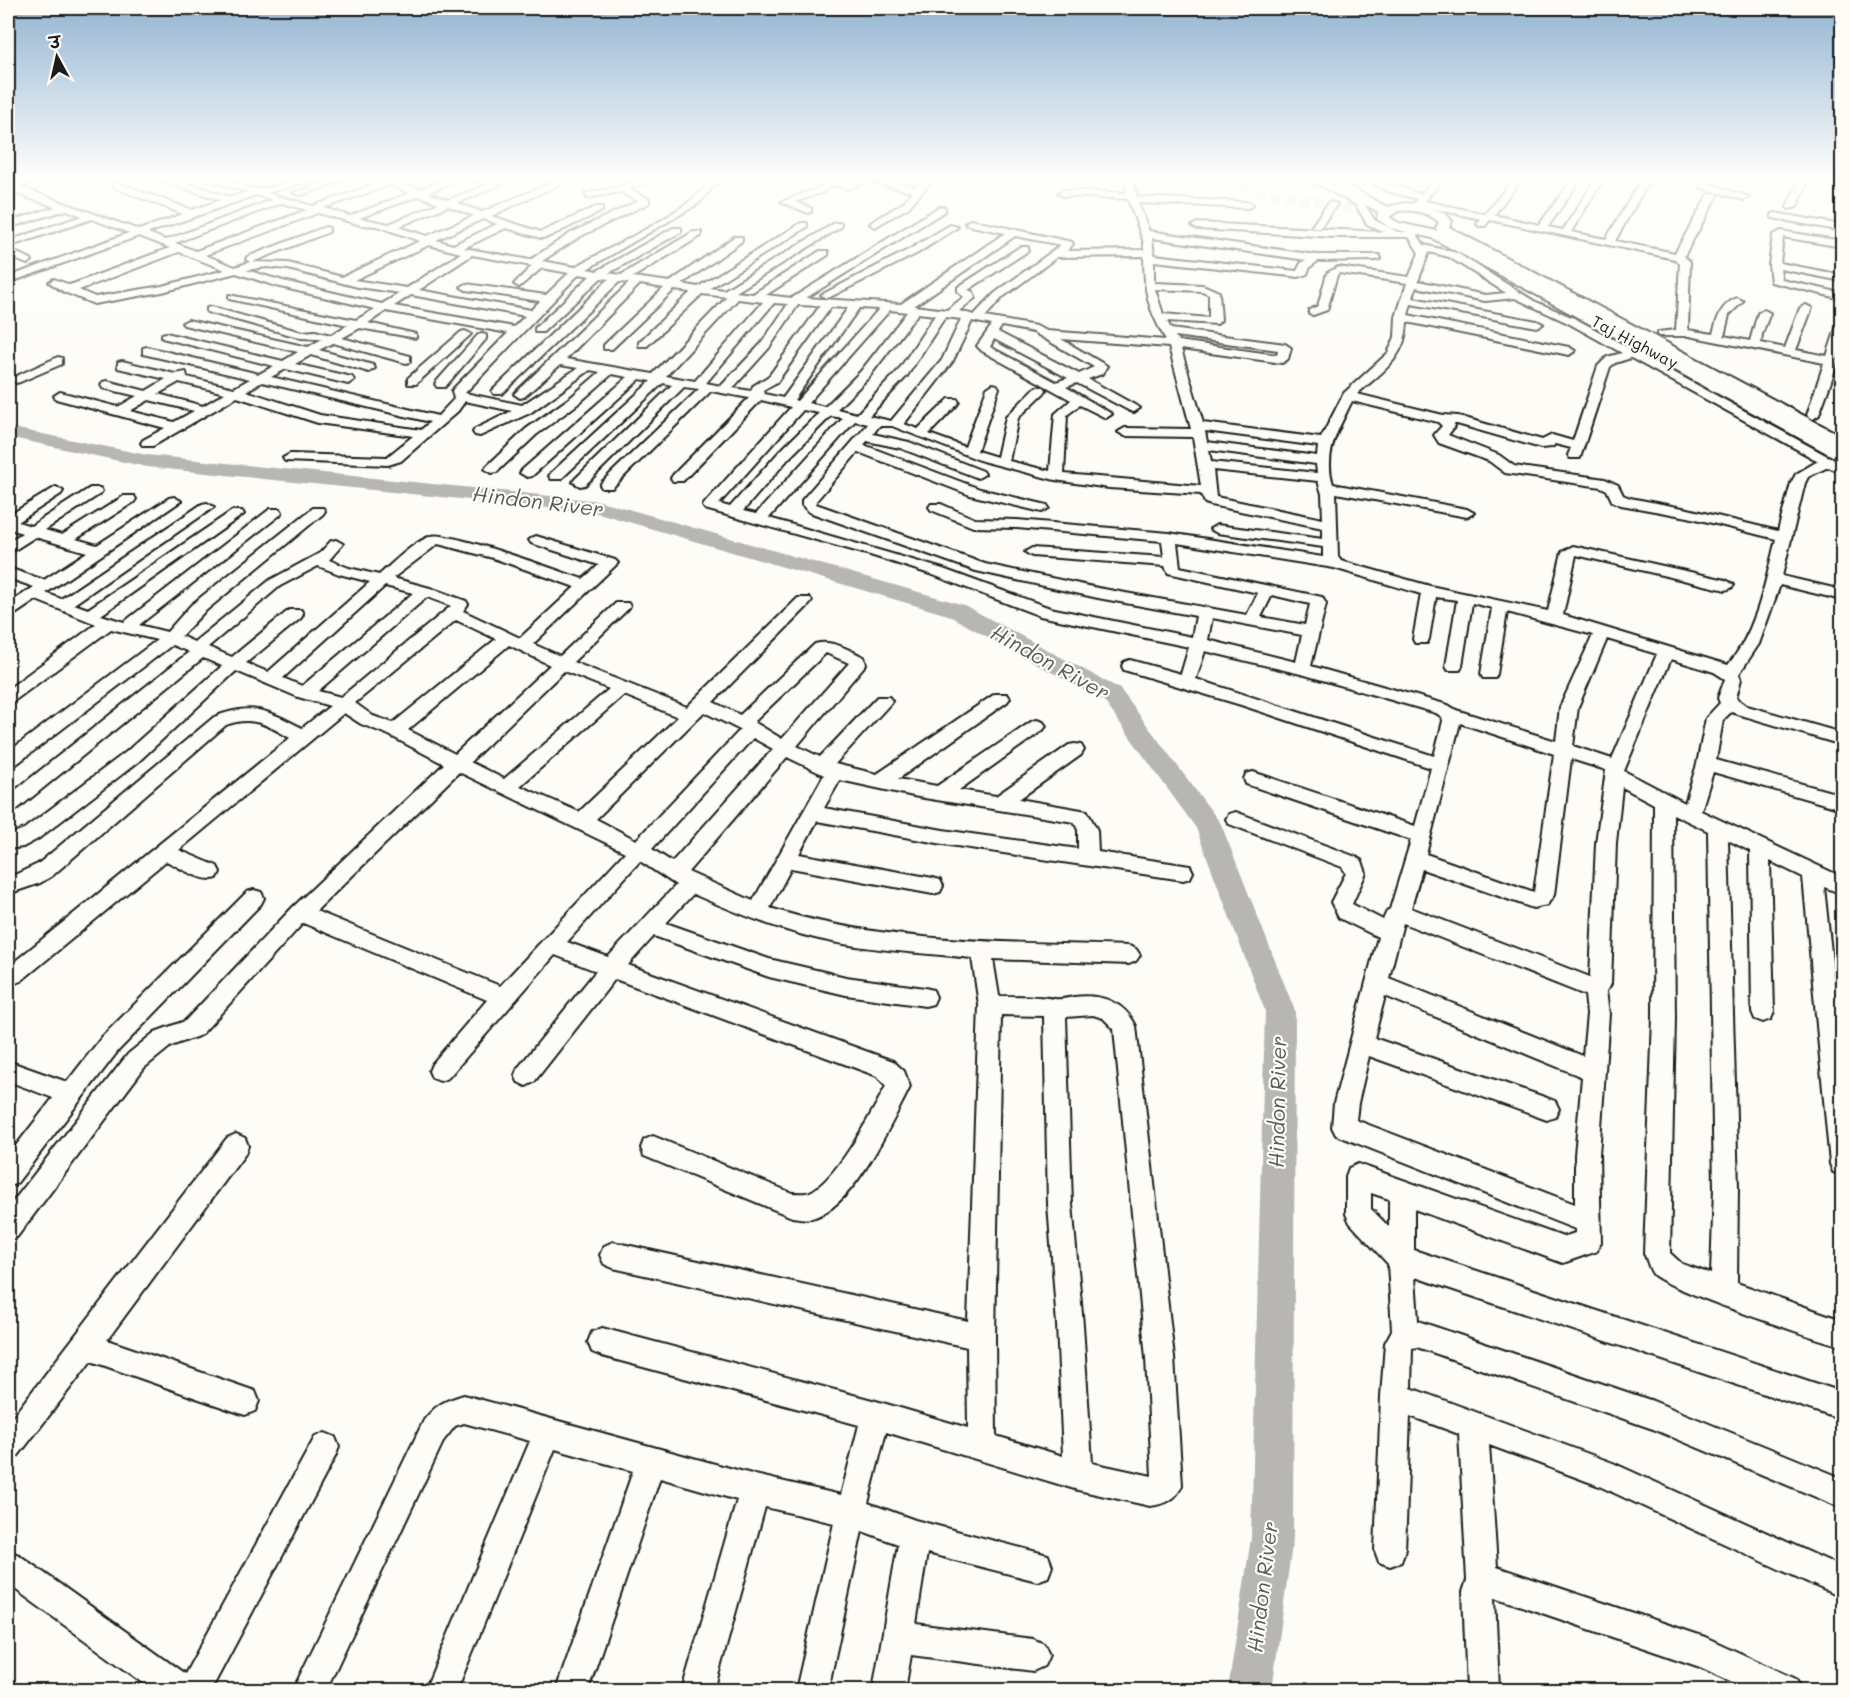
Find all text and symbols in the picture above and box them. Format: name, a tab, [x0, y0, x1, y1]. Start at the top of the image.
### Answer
north arrow	[27, 27, 87, 87]
text: उ	[46, 30, 63, 53]
street label: Taj Highway	[1588, 310, 1682, 373]
water label: Hindon River	[471, 479, 605, 522]
water label: Hindon River	[987, 618, 1115, 705]
water label: Hindon River	[1262, 1036, 1291, 1168]
water label: Hindon River	[1240, 1520, 1283, 1654]

